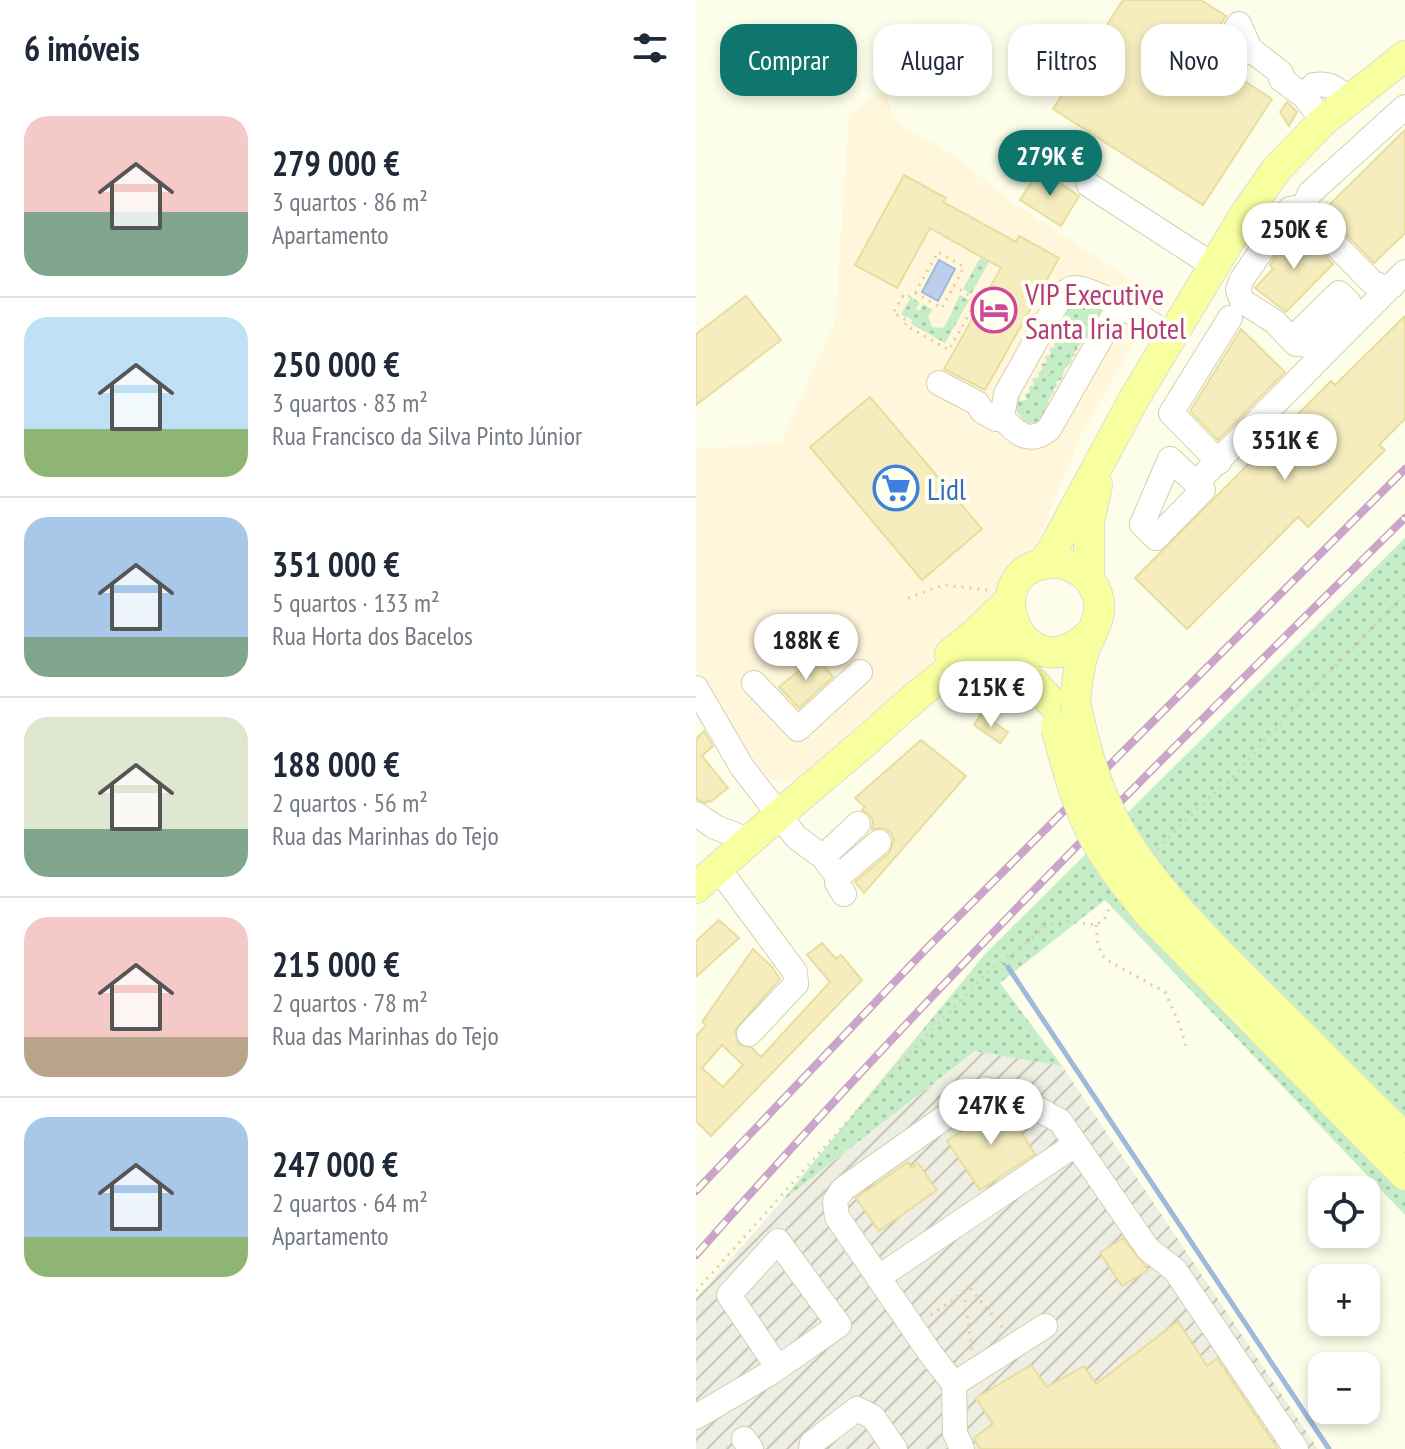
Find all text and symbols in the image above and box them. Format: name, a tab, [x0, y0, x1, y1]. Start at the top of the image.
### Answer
chip: Comprar	[720, 24, 857, 96]
chip: Alugar	[873, 24, 992, 96]
chip: Filtros	[1008, 24, 1125, 96]
chip: Novo	[1141, 24, 1247, 96]
text: 6 imóveis	[24, 26, 140, 70]
icon: filters	[628, 26, 672, 70]
pin: 279K €	[985, 130, 1115, 198]
text: 279K €	[1016, 139, 1084, 172]
text: 279 000 €	[272, 141, 400, 185]
icon: home	[88, 148, 184, 244]
text: 3 quartos · 86 m²	[272, 185, 428, 218]
pin: 250K €	[1229, 203, 1359, 271]
text: 250K €	[1260, 212, 1328, 245]
text: Apartamento	[272, 218, 389, 251]
place label: VIP Executive Santa Iria Hotel	[1024, 274, 1186, 347]
hotel icon: VIP Executive Santa Iria Hotel	[970, 286, 1018, 334]
text: 250 000 €	[272, 342, 400, 386]
icon: home	[88, 349, 184, 445]
text: 3 quartos · 83 m²	[272, 386, 428, 419]
pin: 351K €	[1220, 414, 1350, 482]
text: Rua Francisco da Silva Pinto Júnior	[272, 419, 582, 452]
text: 351K €	[1251, 423, 1319, 456]
supermarket icon: Lidl	[872, 464, 920, 512]
place label: Lidl	[927, 469, 966, 508]
text: 351 000 €	[272, 542, 400, 586]
icon: home	[88, 549, 184, 645]
text: 5 quartos · 133 m²	[272, 586, 440, 619]
pin: 188K €	[741, 614, 871, 682]
text: Rua Horta dos Bacelos	[272, 619, 473, 652]
text: 188K €	[772, 623, 840, 656]
pin: 215K €	[926, 661, 1056, 729]
text: 215K €	[957, 670, 1025, 703]
text: 188 000 €	[272, 742, 400, 786]
icon: home	[88, 749, 184, 845]
text: 2 quartos · 56 m²	[272, 786, 428, 819]
text: Rua das Marinhas do Tejo	[272, 819, 499, 852]
text: 215 000 €	[272, 942, 400, 986]
icon: home	[88, 949, 184, 1045]
text: 2 quartos · 78 m²	[272, 986, 428, 1019]
text: Rua das Marinhas do Tejo	[272, 1019, 499, 1052]
pin: 247K €	[926, 1079, 1056, 1147]
text: 247K €	[957, 1088, 1025, 1121]
text: 247 000 €	[272, 1142, 398, 1186]
icon: home	[88, 1149, 184, 1245]
map controls	[1308, 1176, 1380, 1424]
button: locate	[1308, 1176, 1380, 1248]
text: 2 quartos · 64 m²	[272, 1186, 428, 1219]
text: Apartamento	[272, 1219, 389, 1252]
button: +	[1308, 1264, 1380, 1336]
button: −	[1308, 1352, 1380, 1424]

